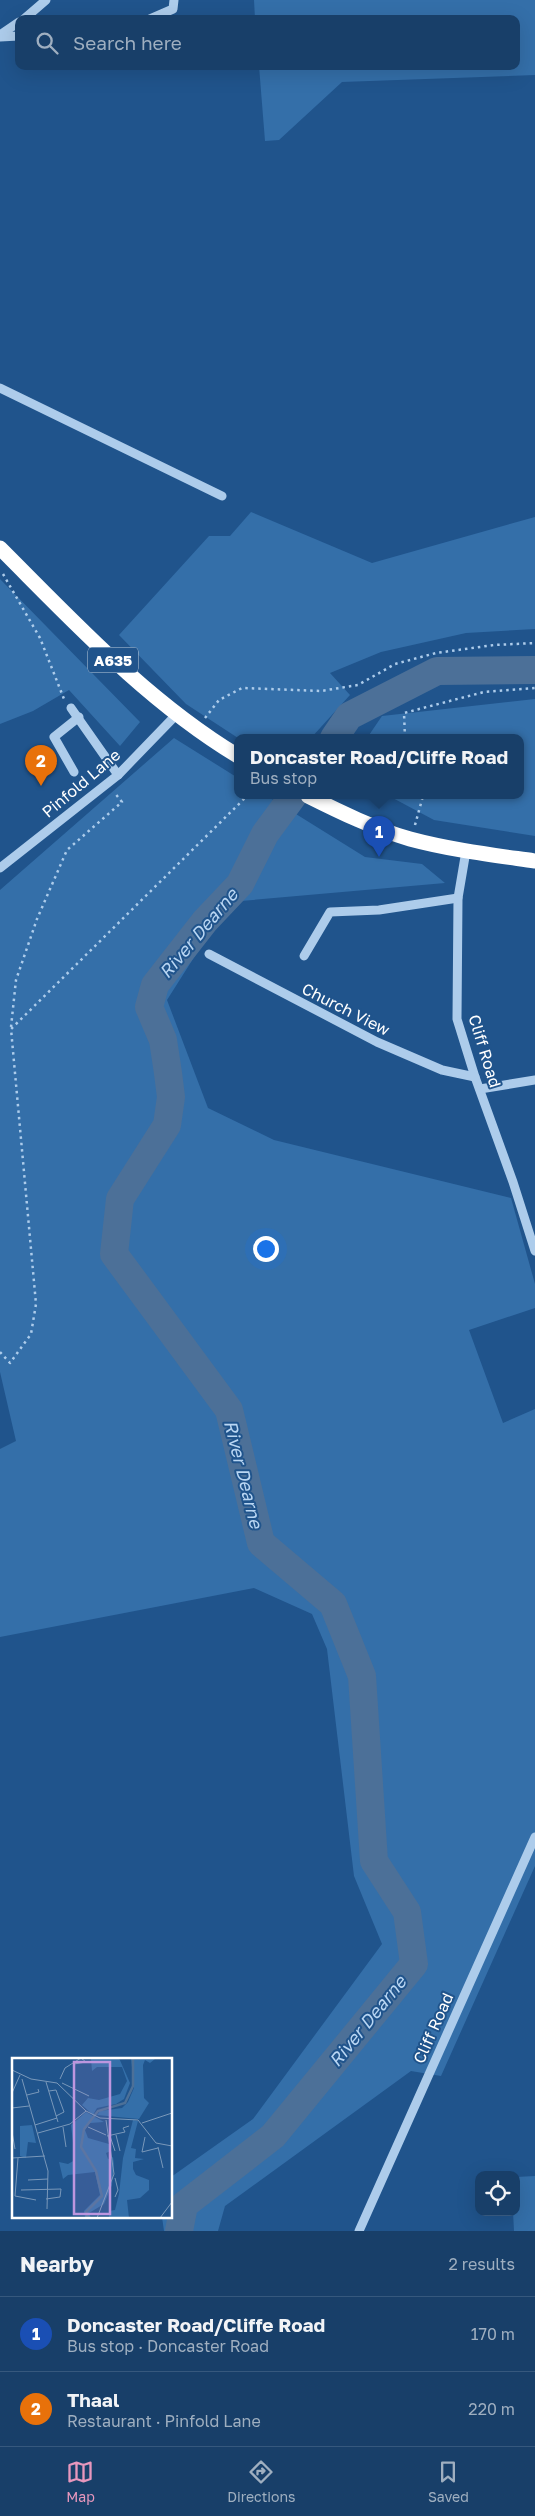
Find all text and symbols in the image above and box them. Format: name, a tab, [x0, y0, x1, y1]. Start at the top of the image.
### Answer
search box	[15, 15, 520, 70]
icon: search	[33, 29, 61, 57]
text: Search here	[73, 31, 182, 54]
road number: A635	[88, 648, 138, 672]
popup	[234, 734, 524, 799]
street label: Pinfold Lane	[38, 744, 124, 822]
pin: 2	[25, 745, 57, 786]
text: Doncaster Road/Cliffe Road	[250, 745, 508, 768]
text: Bus stop	[250, 768, 317, 788]
pin: 1	[363, 816, 395, 857]
water label: River Dearne	[154, 882, 243, 982]
street label: Church View	[299, 978, 393, 1040]
street label: Cliff Road	[464, 1012, 506, 1090]
your location	[253, 1236, 279, 1262]
water label: River Dearne	[220, 1418, 268, 1532]
water label: River Dearne	[324, 1970, 411, 2071]
street label: Cliff Road	[409, 1990, 457, 2066]
inset map	[12, 2058, 172, 2218]
map controls	[475, 2171, 520, 2216]
button: locate	[475, 2171, 520, 2216]
text: Nearby	[20, 2251, 94, 2277]
text: 2 results	[449, 2254, 515, 2274]
text: Doncaster Road/Cliffe Road	[67, 2313, 325, 2336]
text: 1	[32, 2324, 40, 2344]
text: 170 m	[471, 2324, 515, 2344]
text: Bus stop · Doncaster Road	[67, 2336, 269, 2356]
text: Thaal	[67, 2388, 119, 2411]
text: 2	[31, 2399, 41, 2419]
text: 220 m	[468, 2399, 515, 2419]
text: Restaurant · Pinfold Lane	[67, 2411, 261, 2431]
tab: Map	[66, 2458, 95, 2505]
tab: Directions	[227, 2458, 296, 2505]
tab: Saved	[428, 2458, 469, 2505]

